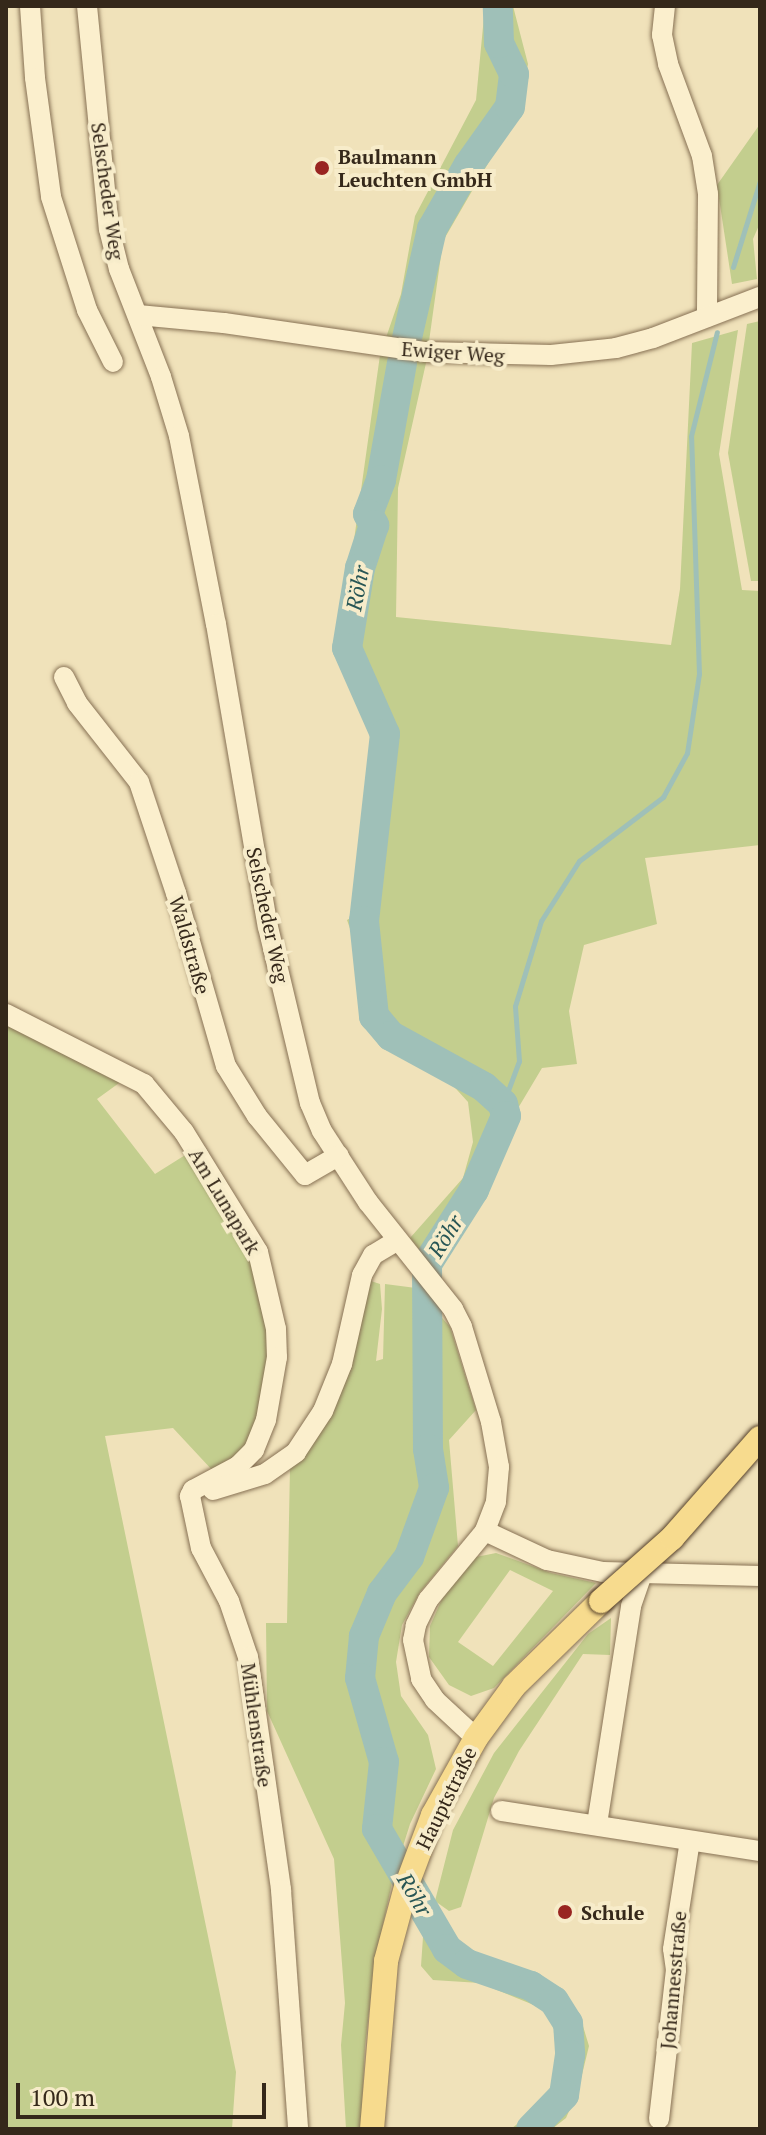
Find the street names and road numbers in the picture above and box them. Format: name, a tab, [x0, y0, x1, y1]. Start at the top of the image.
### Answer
street label: Selscheder Weg	[86, 121, 130, 261]
street label: Ewiger Weg	[401, 336, 505, 368]
street label: Selscheder Weg	[242, 845, 294, 985]
street label: Waldstraße	[165, 893, 215, 997]
street label: Am Lunapark	[184, 1144, 266, 1258]
street label: Mühlenstraße	[236, 1661, 278, 1789]
street label: Hauptstraße	[411, 1743, 481, 1853]
street label: Johannesstraße	[655, 1910, 691, 2050]

